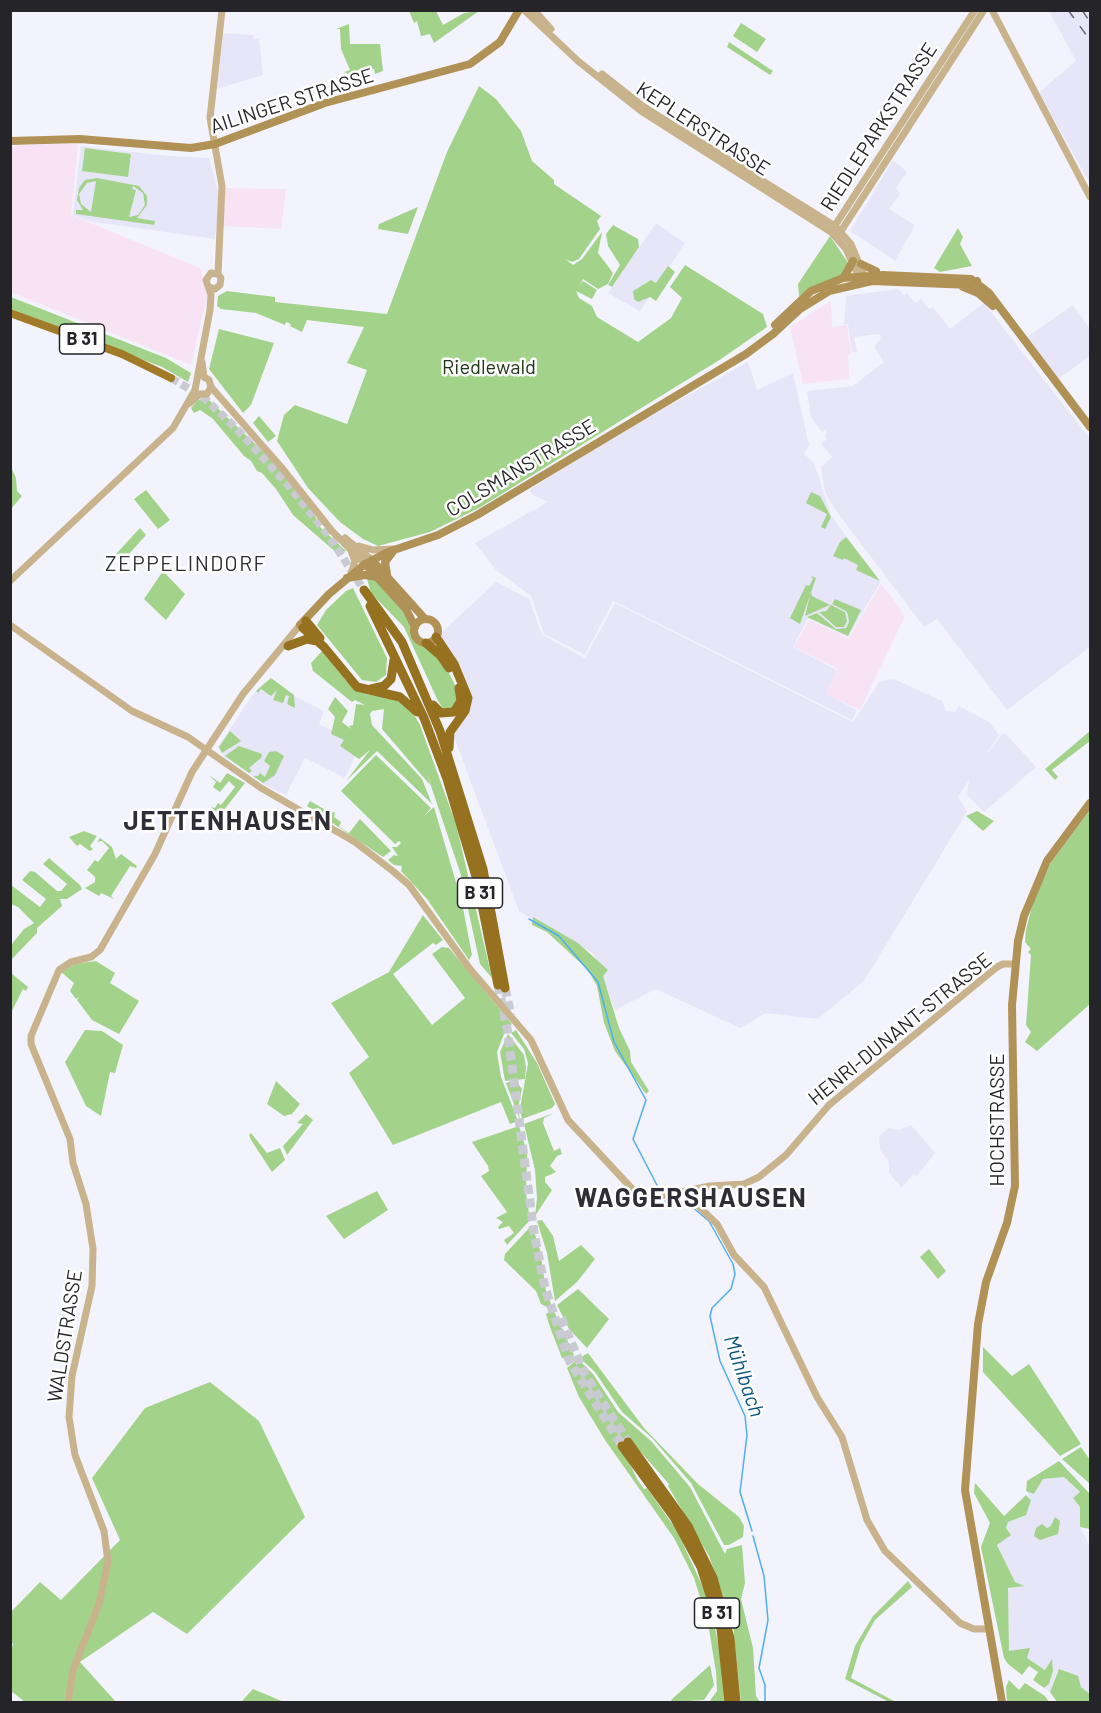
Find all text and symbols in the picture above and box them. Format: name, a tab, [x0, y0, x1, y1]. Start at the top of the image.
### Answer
street label: RIEDLEPARKSTRASSE	[816, 38, 942, 216]
street label: AILINGER STRASSE	[207, 63, 377, 139]
street label: KEPLERSTRASSE	[632, 77, 774, 181]
road number: B 31	[60, 324, 104, 354]
park label: Riedlewald	[442, 355, 536, 379]
street label: COLSMANSTRASSE	[442, 414, 600, 522]
district label: ZEPPELINDORF	[105, 551, 267, 577]
district label: JETTENHAUSEN	[123, 805, 333, 837]
road number: B 31	[458, 878, 502, 908]
street label: HENRI-DUNANT-STRASSE	[804, 948, 996, 1110]
street label: HOCHSTRASSE	[985, 1053, 1009, 1187]
district label: WAGGERSHAUSEN	[575, 1182, 807, 1214]
street label: WALDSTRASSE	[43, 1268, 87, 1404]
water label: Mühlbach	[718, 1332, 770, 1420]
road number: B 31	[694, 1598, 740, 1628]

